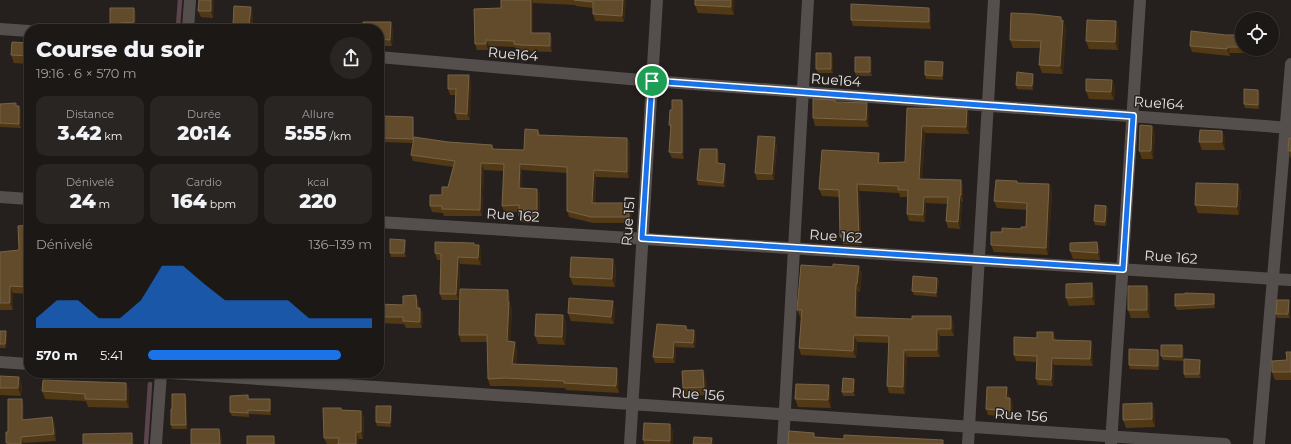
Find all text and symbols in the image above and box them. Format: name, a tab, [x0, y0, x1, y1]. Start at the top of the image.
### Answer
map controls	[1235, 12, 1279, 56]
button: locate	[1235, 12, 1279, 56]
text: Course du soir	[36, 36, 204, 63]
button: share	[330, 37, 372, 79]
street label: Rue164	[487, 43, 540, 65]
pin	[635, 64, 669, 98]
text: 19:16 · 6 × 570 m	[36, 65, 137, 81]
street label: Rue164	[810, 69, 863, 91]
icon: arrive	[641, 70, 663, 92]
street label: Rue164	[1133, 92, 1186, 114]
text: Distance	[66, 107, 114, 121]
text: Durée	[187, 107, 221, 121]
text: Allure	[302, 107, 334, 121]
text: 3.42	[58, 121, 101, 145]
text: 20:14	[177, 121, 231, 145]
text: 5:55	[285, 121, 327, 145]
text: km	[101, 129, 122, 143]
text: /km	[327, 129, 351, 143]
text: Dénivelé	[66, 175, 114, 189]
text: Cardio	[186, 175, 222, 189]
text: kcal	[307, 175, 329, 189]
text: 24	[70, 189, 96, 213]
text: 164	[172, 189, 207, 213]
text: 220	[299, 189, 337, 213]
street label: Rue 151	[617, 196, 639, 246]
text: m	[96, 197, 110, 211]
text: bpm	[207, 197, 236, 211]
street label: Rue 162	[486, 204, 540, 226]
street label: Rue 162	[809, 225, 863, 247]
text: Dénivelé	[36, 236, 93, 252]
text: 136–139 m	[309, 236, 372, 252]
street label: Rue 162	[1144, 246, 1198, 268]
text: 570 m	[36, 347, 78, 363]
text: 5:41	[100, 347, 123, 363]
street label: Rue 156	[671, 383, 726, 405]
street label: Rue 156	[994, 404, 1049, 426]

